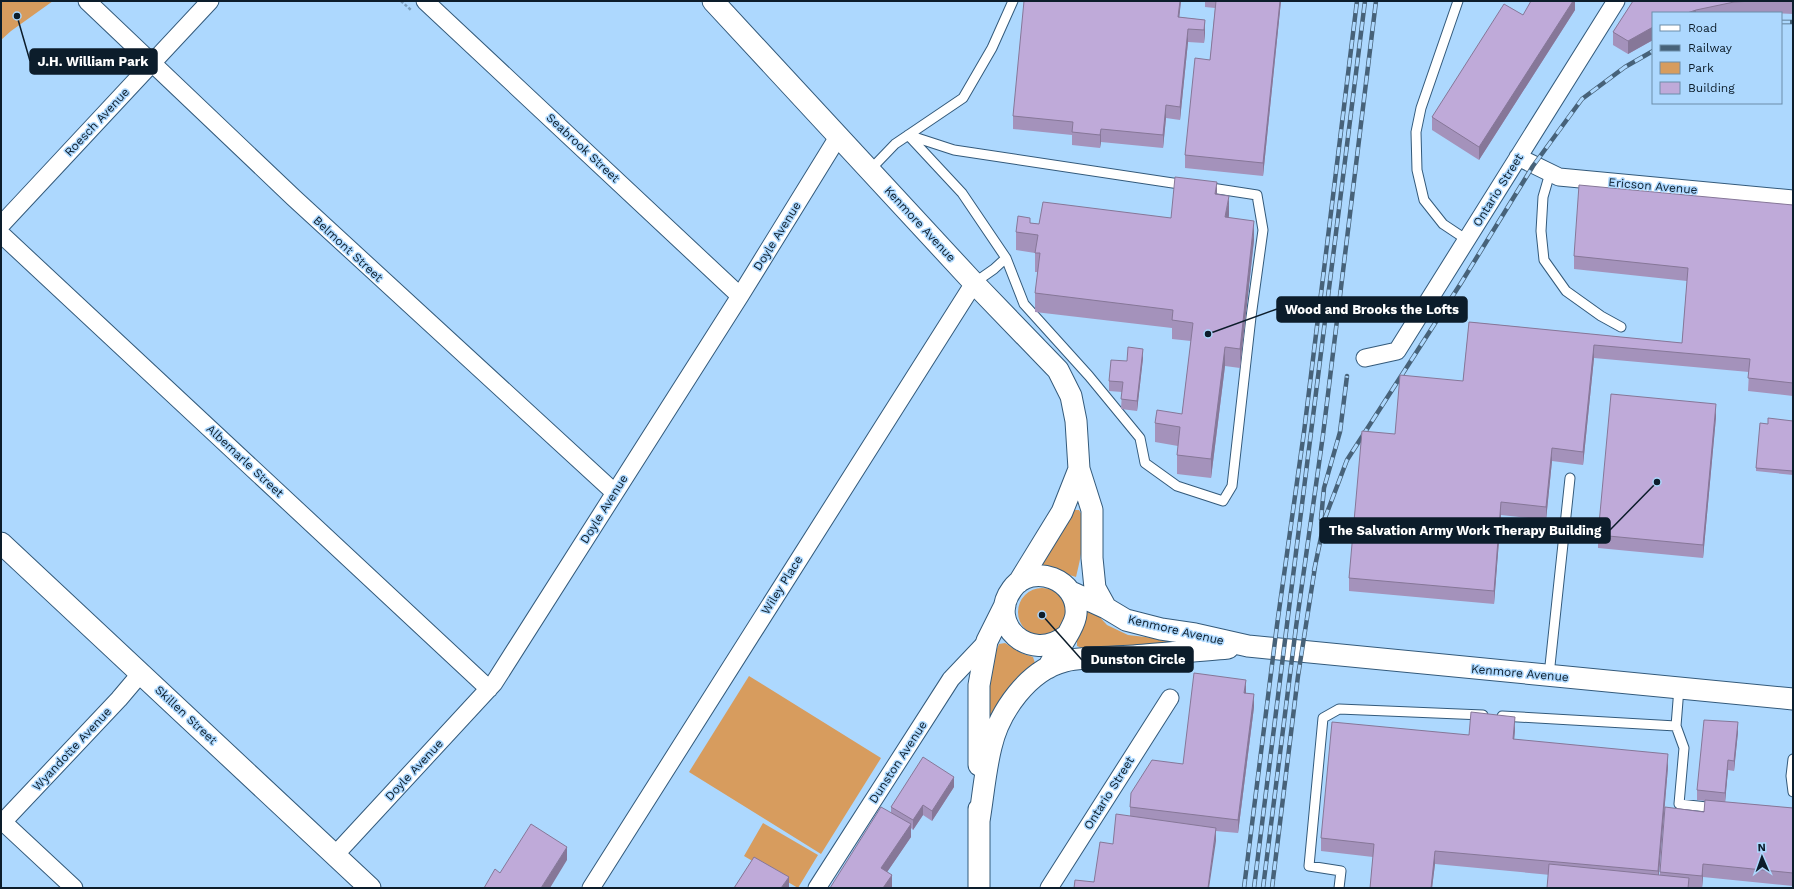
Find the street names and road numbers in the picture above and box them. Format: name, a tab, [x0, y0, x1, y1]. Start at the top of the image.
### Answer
street label: Roesch Avenue	[62, 85, 132, 159]
street label: Seabrook Street	[544, 111, 622, 185]
street label: Ontario Street	[1470, 151, 1526, 229]
street label: Ericson Avenue	[1608, 175, 1698, 197]
street label: Kenmore Avenue	[881, 183, 959, 265]
street label: Doyle Avenue	[750, 199, 804, 273]
street label: Belmont Street	[310, 213, 386, 285]
street label: Albemarle Street	[204, 422, 286, 500]
street label: Doyle Avenue	[577, 472, 631, 546]
street label: Wiley Place	[758, 553, 806, 617]
street label: Kenmore Avenue	[1127, 612, 1225, 648]
street label: Kenmore Avenue	[1471, 662, 1570, 684]
street label: Skillen Street	[152, 683, 220, 747]
street label: Wyandotte Avenue	[30, 704, 114, 794]
street label: Dunston Avenue	[866, 718, 930, 806]
street label: Doyle Avenue	[382, 736, 446, 803]
street label: Ontario Street	[1081, 754, 1137, 832]

